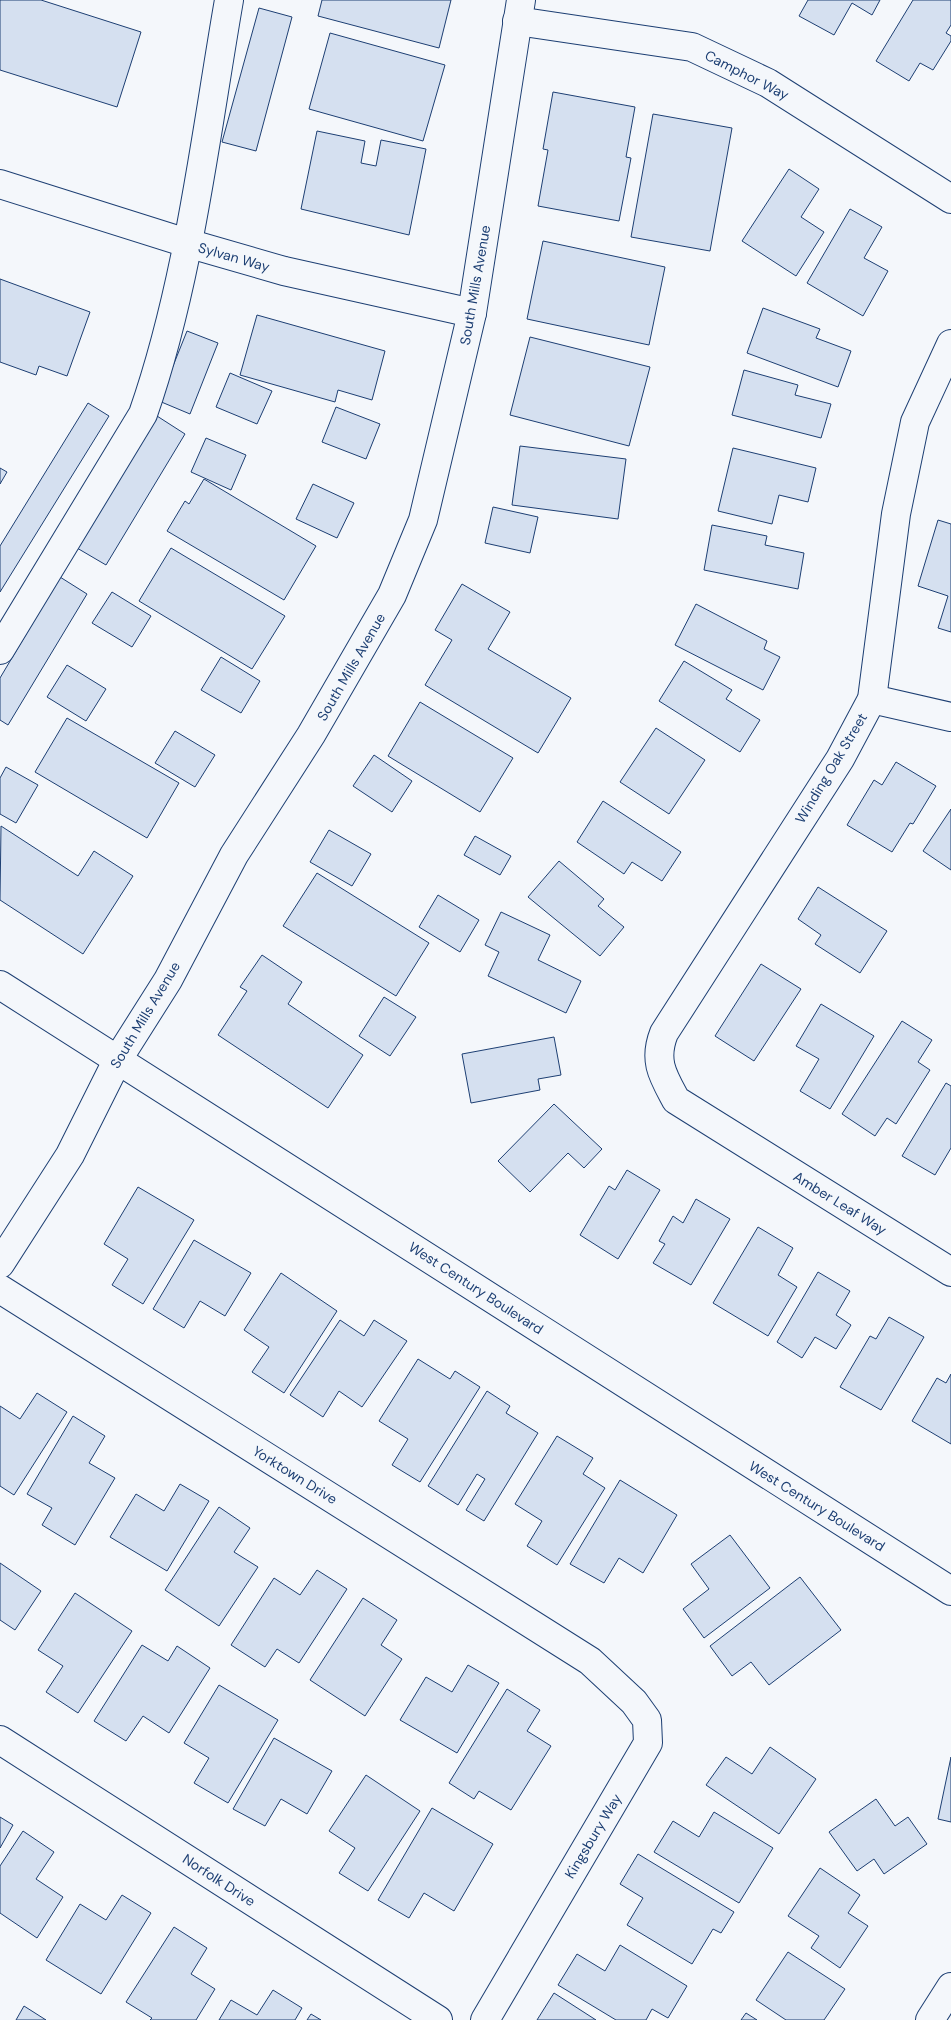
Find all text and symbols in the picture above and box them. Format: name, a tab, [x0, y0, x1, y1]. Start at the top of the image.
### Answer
street label: Camphor Way	[702, 46, 792, 104]
street label: South Mills Avenue	[456, 224, 494, 346]
street label: Sylvan Way	[196, 238, 272, 276]
street label: South Mills Avenue	[313, 610, 389, 724]
street label: Winding Oak Street	[791, 710, 871, 826]
street label: South Mills Avenue	[106, 958, 184, 1072]
street label: Amber Leaf Way	[790, 1167, 890, 1239]
street label: West Century Boulevard	[405, 1238, 547, 1338]
street label: Yorktown Drive	[249, 1442, 341, 1508]
street label: West Century Boulevard	[746, 1457, 888, 1555]
street label: Kingsbury Way	[561, 1790, 626, 1882]
street label: Norfolk Drive	[179, 1850, 259, 1910]

